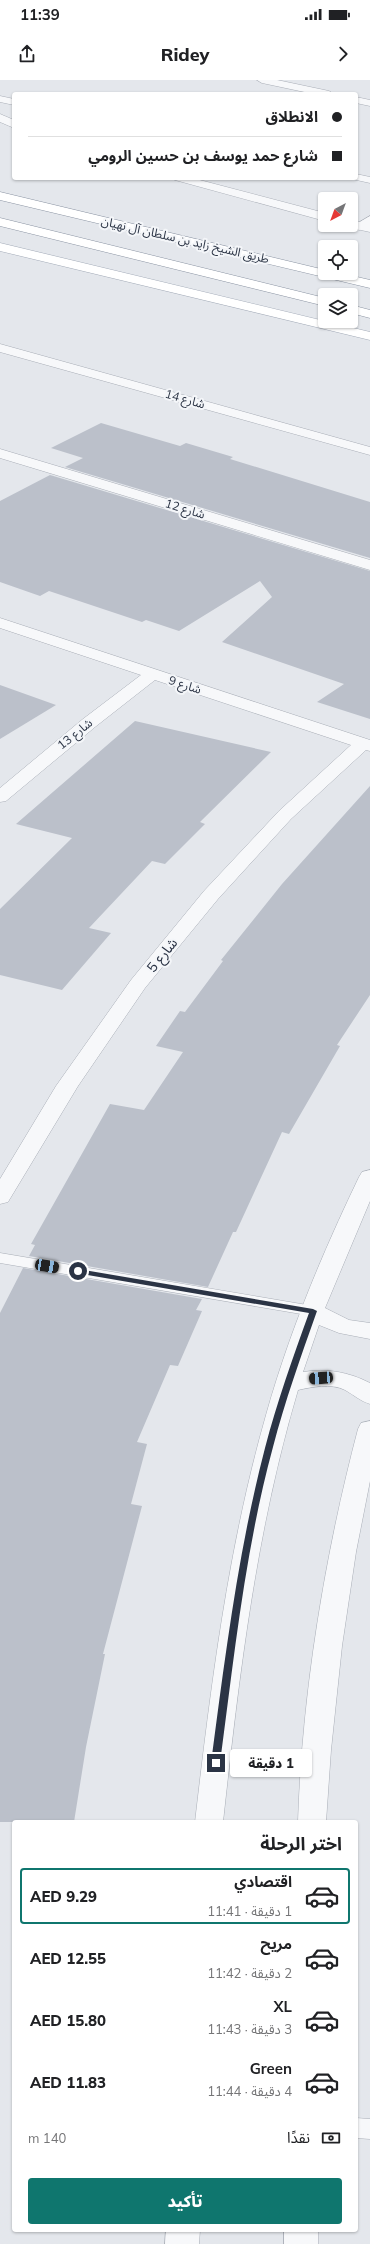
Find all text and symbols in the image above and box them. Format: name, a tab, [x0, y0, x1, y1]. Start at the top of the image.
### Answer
text: 11:39	[20, 5, 60, 24]
icon: share	[16, 43, 38, 65]
text: Ridey	[161, 43, 209, 66]
icon: forward	[332, 43, 354, 65]
text: الانطلاق	[266, 107, 318, 126]
text: شارع حمد يوسف بن حسين الرومي	[88, 146, 318, 165]
north arrow	[318, 192, 358, 232]
map controls	[318, 192, 358, 328]
street label: طريق الشيخ زايد بن سلطان آل نهيان	[99, 213, 271, 268]
button: locate	[318, 240, 358, 280]
button: layers	[318, 288, 358, 328]
street label: شارع 14	[163, 386, 207, 413]
street label: شارع 12	[163, 495, 207, 524]
street label: شارع 9	[166, 672, 204, 699]
street label: شارع 13	[54, 715, 97, 754]
street label: شارع 5	[143, 934, 183, 977]
car	[34, 1258, 60, 1274]
route start	[69, 1262, 87, 1280]
car	[309, 1371, 333, 1385]
callout: 1 دقيقة	[230, 1749, 312, 1777]
route end	[207, 1754, 225, 1772]
text: 1 دقيقة	[248, 1755, 294, 1771]
text: اختر الرحلة	[260, 1832, 342, 1855]
text: اقتصادي	[234, 1872, 292, 1891]
icon: car	[304, 1878, 340, 1914]
text: AED 9.29	[30, 1887, 97, 1906]
text: 1 دقيقة · 11:41	[207, 1903, 292, 1919]
text: مريح	[260, 1934, 292, 1953]
icon: car	[304, 1940, 340, 1976]
text: AED 12.55	[30, 1949, 106, 1968]
text: 2 دقيقة · 11:42	[207, 1965, 292, 1981]
text: XL	[274, 1997, 292, 2016]
icon: car	[304, 2002, 340, 2038]
text: AED 15.80	[30, 2011, 106, 2030]
text: 3 دقيقة · 11:43	[207, 2021, 292, 2037]
text: Green	[250, 2059, 292, 2078]
icon: car	[304, 2064, 340, 2100]
text: AED 11.83	[30, 2073, 106, 2092]
text: 4 دقيقة · 11:44	[207, 2083, 292, 2099]
icon: cash	[320, 2127, 342, 2149]
text: نقدًا	[287, 2128, 310, 2147]
text: 140 m	[28, 2130, 66, 2146]
button: تأكيد	[28, 2178, 342, 2224]

